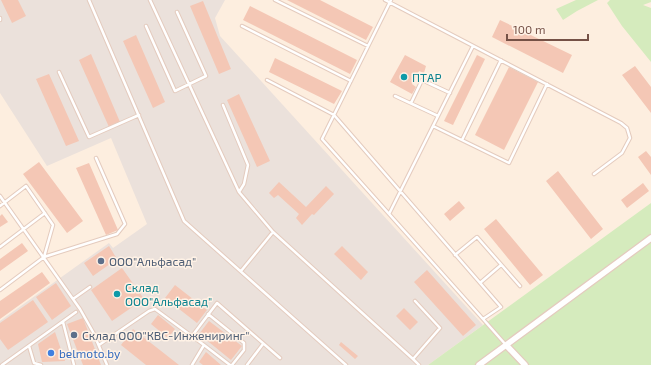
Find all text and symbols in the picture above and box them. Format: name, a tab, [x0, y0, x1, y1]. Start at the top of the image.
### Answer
scale bar	[507, 16, 588, 42]
text: 100 m	[513, 22, 545, 36]
place label: ПТАР	[412, 70, 442, 84]
marker: ПТАР	[399, 72, 409, 82]
place label: ООО"Альфасад"	[109, 254, 196, 268]
marker: ООО"Альфасад"	[96, 256, 106, 266]
place label: Склад ООО"Альфасад"	[125, 280, 212, 308]
marker: Склад ООО"Альфасад"	[112, 289, 122, 299]
place label: Склад ООО"КВС-Инжениринг"	[82, 328, 249, 342]
marker: Склад ООО"КВС-Инжениринг"	[69, 330, 79, 340]
place label: belmoto.by	[59, 346, 121, 360]
marker: belmoto.by	[46, 348, 56, 358]

